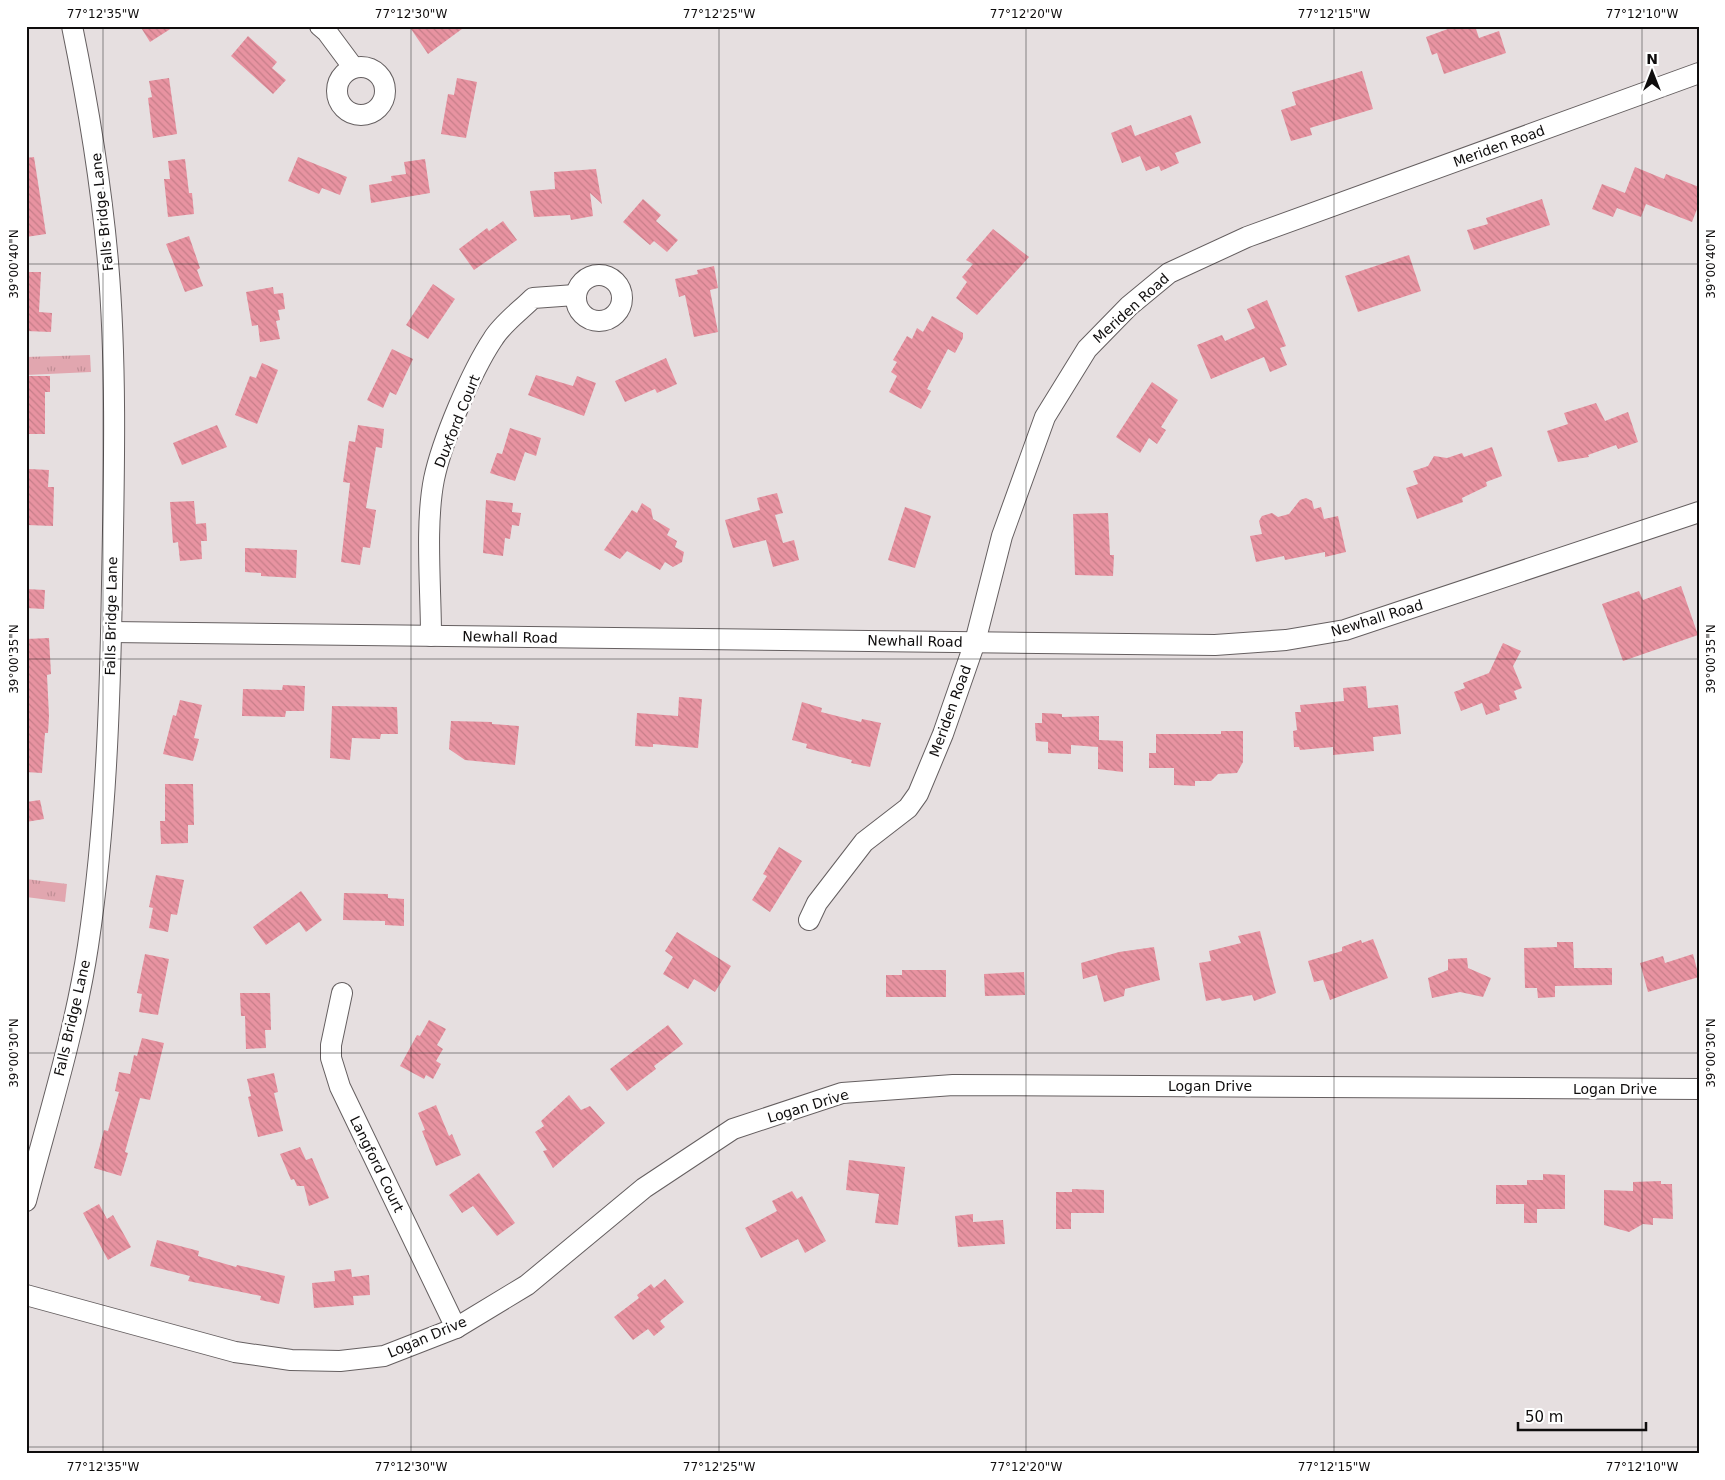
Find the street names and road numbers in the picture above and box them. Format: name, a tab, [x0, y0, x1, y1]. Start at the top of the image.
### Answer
street label: Meriden Road	[1451, 122, 1547, 170]
street label: Falls Bridge Lane	[88, 152, 116, 272]
street label: Meriden Road	[1090, 270, 1172, 346]
street label: Duxford Court	[431, 372, 483, 470]
street label: Falls Bridge Lane	[102, 556, 120, 676]
street label: Newhall Road	[1329, 596, 1425, 640]
street label: Newhall Road	[462, 628, 558, 646]
street label: Newhall Road	[867, 632, 963, 650]
street label: Meriden Road	[926, 663, 974, 759]
street label: Falls Bridge Lane	[51, 958, 93, 1078]
street label: Logan Drive	[1168, 1078, 1252, 1094]
street label: Logan Drive	[1573, 1081, 1657, 1097]
street label: Logan Drive	[765, 1086, 851, 1126]
street label: Langford Court	[347, 1113, 407, 1215]
street label: Logan Drive	[385, 1313, 469, 1361]

